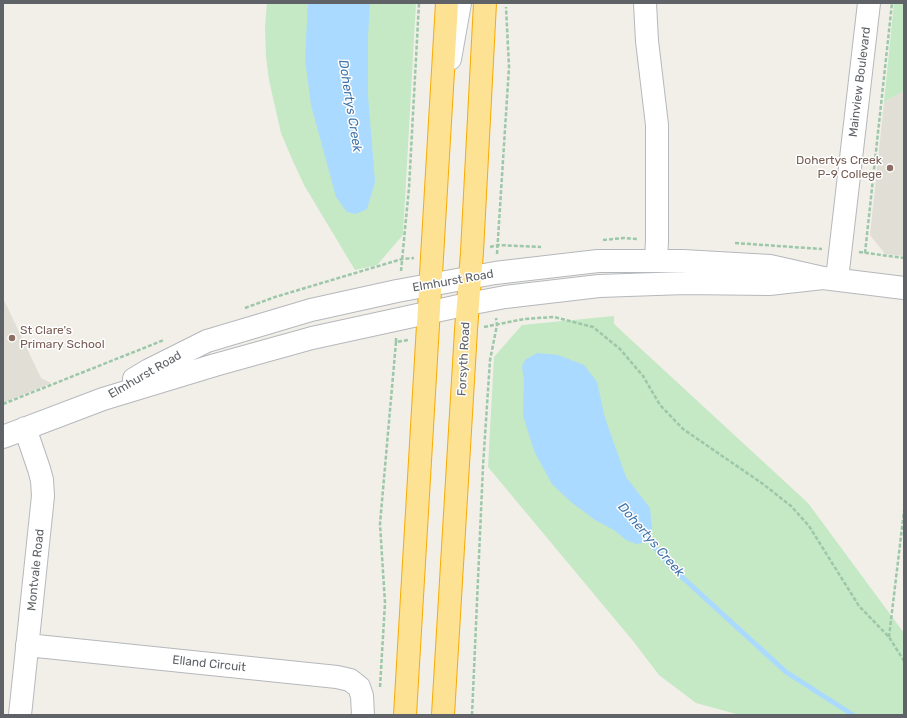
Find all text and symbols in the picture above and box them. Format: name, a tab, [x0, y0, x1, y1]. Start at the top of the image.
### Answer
street label: Mainview Boulevard	[846, 26, 874, 138]
water label: Dohertys Creek	[335, 59, 365, 153]
place label: Dohertys Creek P-9 College	[796, 154, 882, 182]
marker: Dohertys Creek P-9 College	[885, 163, 895, 173]
street label: Elmhurst Road	[411, 267, 495, 295]
street label: Forsyth Road	[455, 322, 473, 396]
place label: St Clare's Primary School	[20, 324, 105, 352]
marker: St Clare's Primary School	[7, 333, 17, 343]
street label: Elmhurst Road	[106, 348, 184, 402]
water label: Dohertys Creek	[615, 500, 687, 580]
street label: Montvale Road	[25, 528, 47, 612]
street label: Elland Circuit	[172, 653, 246, 675]

